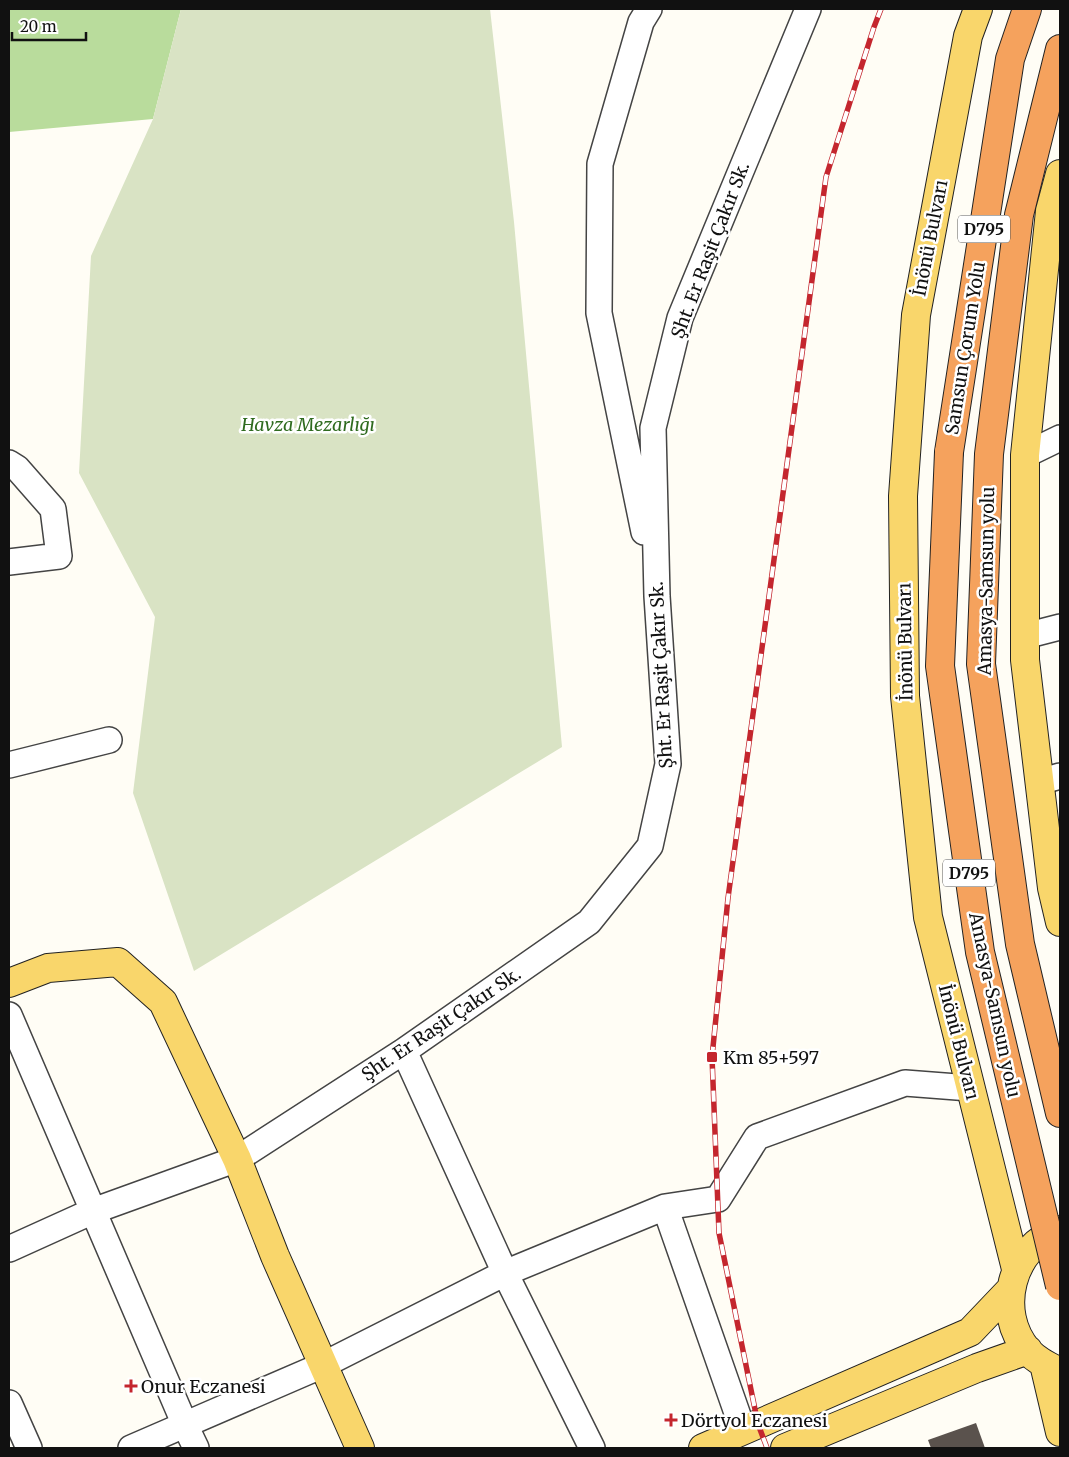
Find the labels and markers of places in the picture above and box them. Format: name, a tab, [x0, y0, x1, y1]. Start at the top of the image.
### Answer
place label: Km 85+597	[723, 1046, 819, 1069]
marker: Km 85+597	[705, 1050, 719, 1064]
place label: Onur Eczanesi	[141, 1375, 266, 1398]
marker: Onur Eczanesi	[125, 1380, 137, 1392]
place label: Dörtyol Eczanesi	[681, 1409, 828, 1432]
marker: Dörtyol Eczanesi	[665, 1414, 677, 1426]

